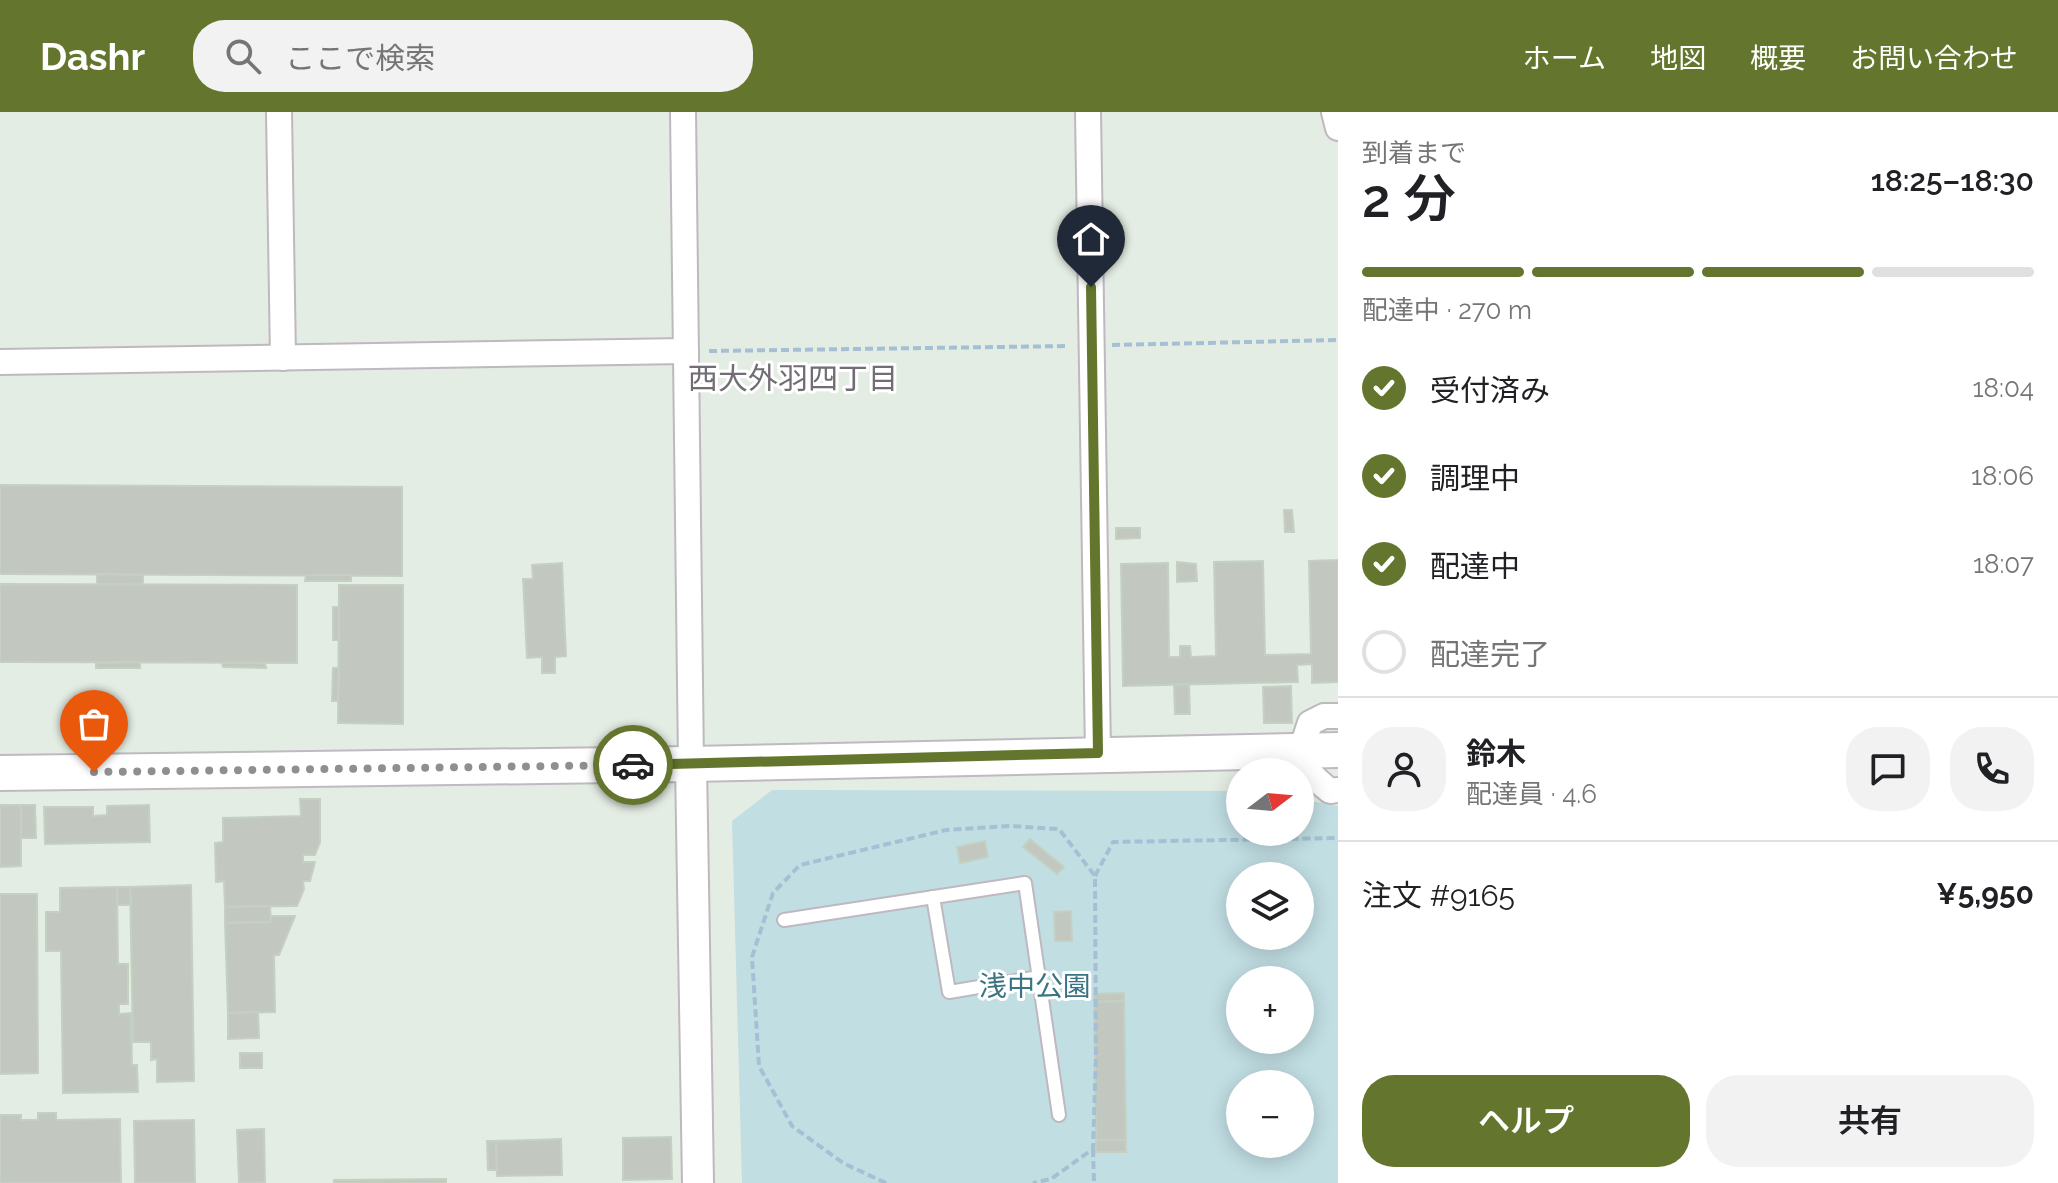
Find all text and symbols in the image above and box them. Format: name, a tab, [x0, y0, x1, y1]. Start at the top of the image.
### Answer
search box	[193, 20, 753, 92]
text: Dashr	[40, 34, 145, 79]
icon: search	[221, 34, 265, 78]
text: ここで検索	[285, 41, 435, 76]
text: ホーム	[1523, 42, 1606, 75]
text: 地図	[1650, 42, 1706, 75]
text: 概要	[1750, 42, 1806, 75]
text: お問い合わせ	[1850, 42, 2018, 75]
text: 到着まで	[1362, 138, 1466, 168]
text: 18:25–18:30	[1871, 163, 2034, 198]
text: 2 分	[1362, 168, 1455, 229]
pin	[1057, 205, 1125, 287]
icon: home	[1069, 217, 1113, 261]
text: 配達中 · 270 m	[1362, 295, 1532, 325]
district label: 西大外羽四丁目	[688, 361, 898, 396]
icon: check	[1362, 366, 1406, 410]
text: 受付済み	[1430, 373, 1550, 408]
text: 18:04	[1972, 373, 2034, 403]
icon: check	[1362, 454, 1406, 498]
text: 調理中	[1430, 461, 1520, 496]
text: 18:06	[1971, 461, 2034, 491]
icon: check	[1362, 542, 1406, 586]
text: 配達中	[1430, 549, 1520, 584]
text: 18:07	[1973, 549, 2034, 579]
text: 配達完了	[1430, 637, 1550, 672]
pin	[60, 690, 128, 772]
icon: bag	[72, 702, 116, 746]
courier	[593, 725, 673, 805]
button: person	[1362, 727, 1446, 811]
button: chat	[1846, 727, 1930, 811]
button: phone	[1950, 727, 2034, 811]
text: 鈴木	[1466, 736, 1526, 771]
icon: car	[611, 743, 655, 787]
north arrow	[1226, 758, 1314, 846]
map controls	[1226, 758, 1314, 1158]
text: 配達員 · 4.6	[1466, 779, 1597, 809]
button: layers	[1226, 862, 1314, 950]
text: ¥5,950	[1936, 876, 2034, 911]
text: 注文 #9165	[1362, 878, 1515, 913]
button: +	[1226, 966, 1314, 1054]
park label: 浅中公園	[979, 970, 1091, 1003]
button: −	[1226, 1070, 1314, 1158]
button: ヘルプ	[1362, 1075, 1690, 1167]
button: 共有	[1706, 1075, 2034, 1167]

